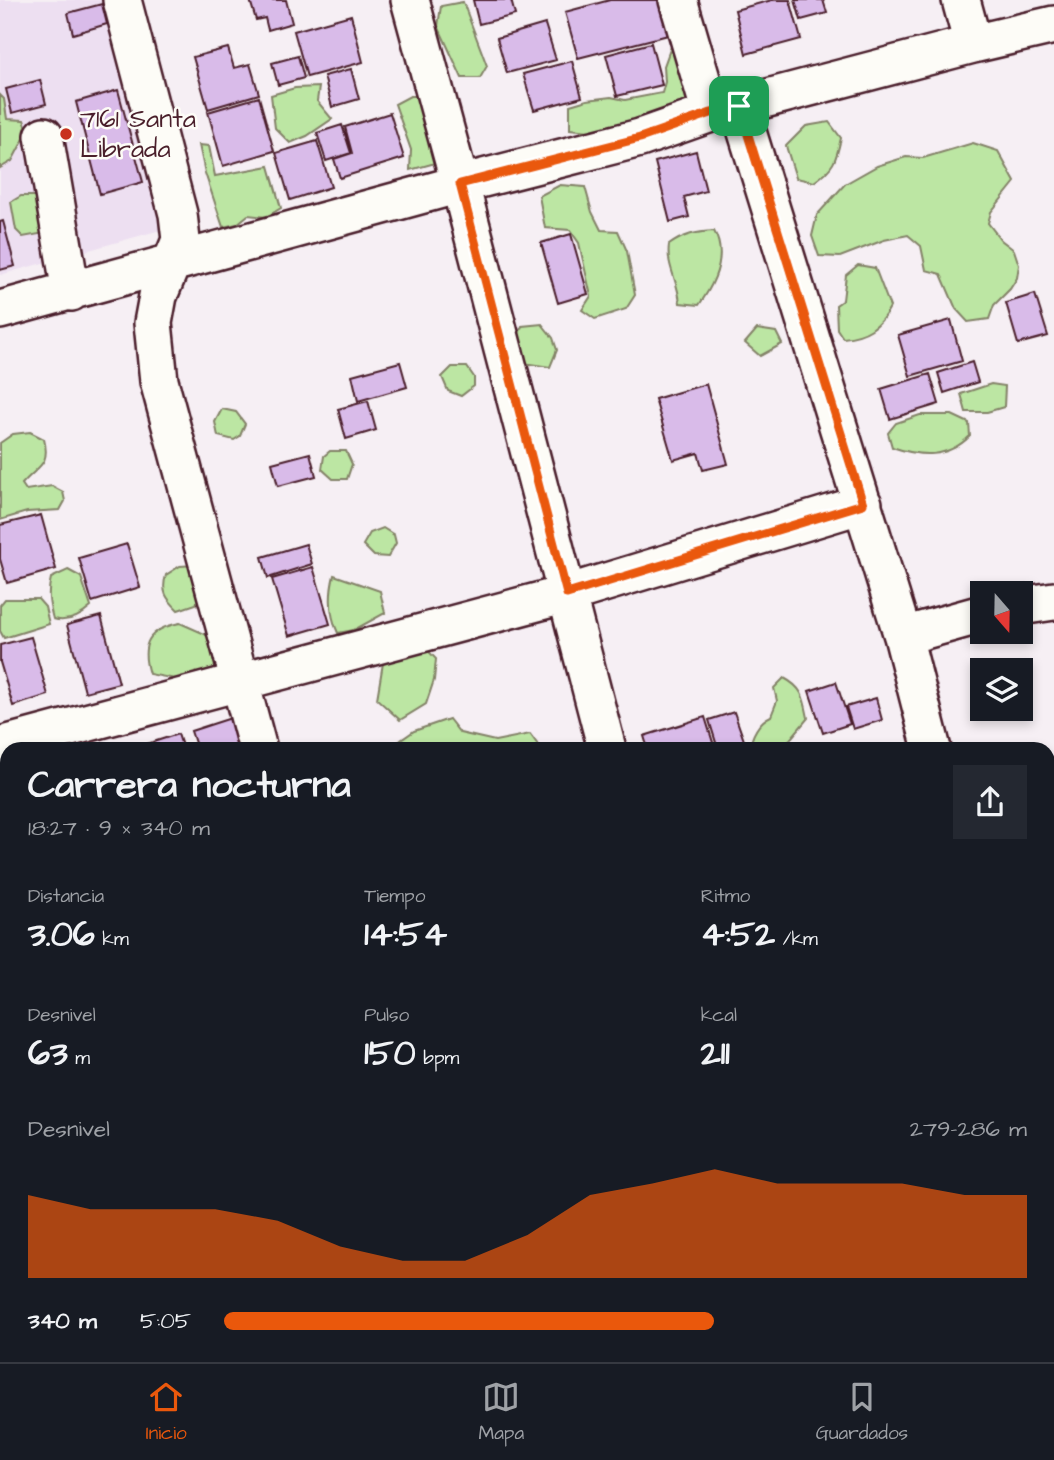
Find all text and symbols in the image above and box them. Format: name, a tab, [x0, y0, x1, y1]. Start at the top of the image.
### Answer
pin	[709, 76, 769, 136]
icon: arrive	[720, 87, 758, 125]
place label: 7161 Santa Librada	[80, 101, 196, 167]
marker: 7161 Santa Librada	[58, 126, 74, 142]
north arrow	[970, 581, 1032, 644]
map controls	[970, 581, 1033, 721]
button: layers	[970, 658, 1033, 721]
text: Carrera nocturna	[28, 760, 351, 812]
button: share	[953, 765, 1027, 839]
text: 18:27 · 9 × 340 m	[28, 812, 210, 844]
text: Distancia	[28, 883, 104, 910]
text: Tiempo	[364, 883, 425, 910]
text: Ritmo	[701, 883, 750, 910]
text: 3.06	[28, 910, 95, 959]
text: 14:54	[364, 910, 447, 959]
text: 4:52	[701, 910, 775, 959]
text: km	[95, 926, 129, 953]
text: /km	[775, 926, 818, 953]
text: Desnivel	[28, 1002, 96, 1029]
text: Pulso	[364, 1002, 409, 1029]
text: kcal	[701, 1002, 737, 1029]
text: 63	[28, 1029, 68, 1078]
text: 150	[364, 1029, 416, 1078]
text: 211	[701, 1029, 730, 1078]
text: m	[68, 1045, 90, 1072]
text: bpm	[416, 1045, 459, 1072]
text: Desnivel	[28, 1113, 110, 1145]
text: 279–286 m	[910, 1113, 1027, 1145]
text: 340 m	[28, 1305, 97, 1337]
text: 5:05	[140, 1305, 191, 1337]
tab: Inicio	[146, 1378, 187, 1447]
tab: Mapa	[478, 1378, 524, 1447]
tab: Guardados	[816, 1378, 908, 1447]

